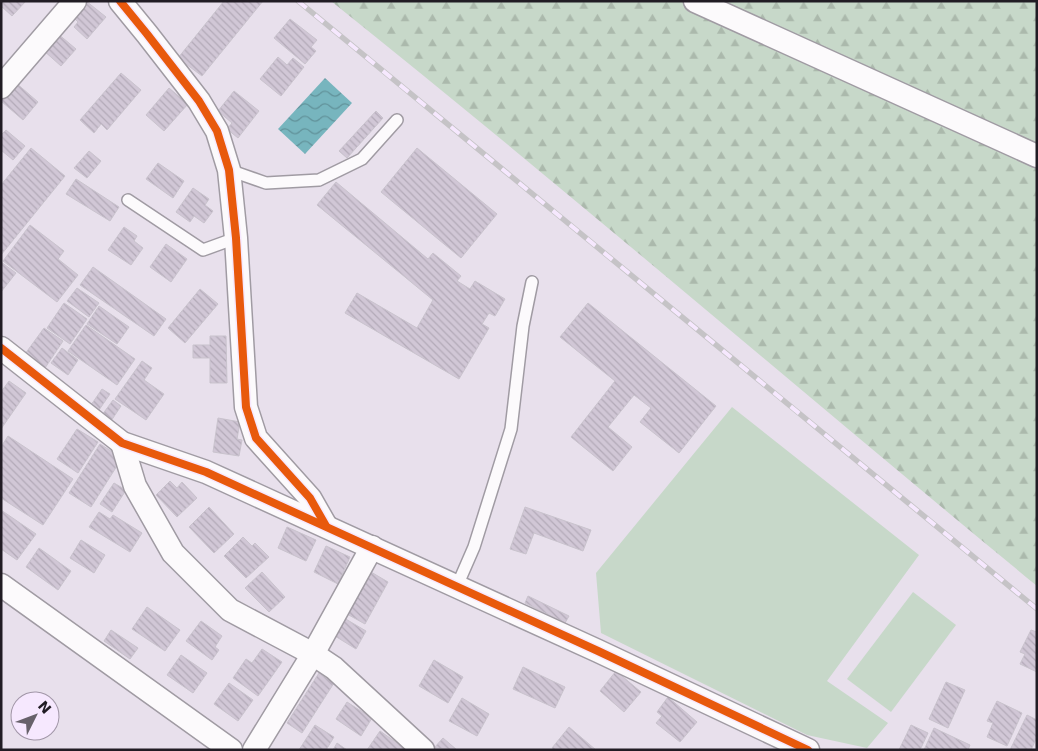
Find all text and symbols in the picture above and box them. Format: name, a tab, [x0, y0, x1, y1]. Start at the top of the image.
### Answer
north arrow	[10, 691, 60, 741]
text: N	[35, 698, 55, 717]

